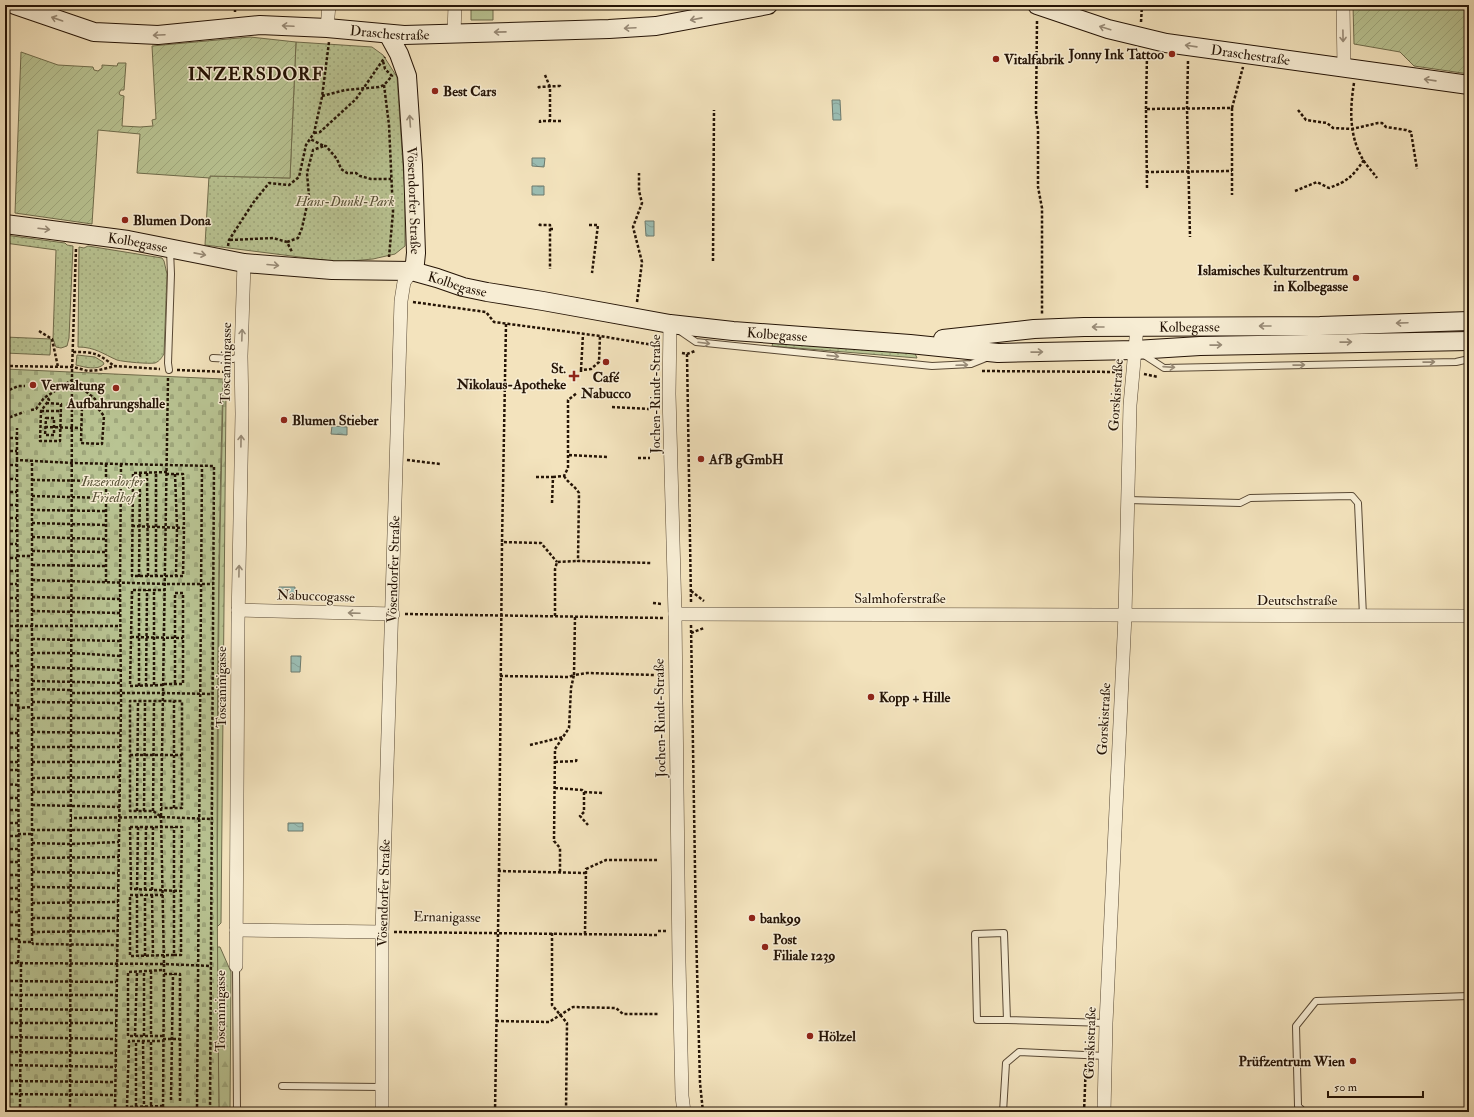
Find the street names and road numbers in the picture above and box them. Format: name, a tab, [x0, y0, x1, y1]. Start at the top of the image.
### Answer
street label: Draschestraße	[349, 22, 430, 44]
street label: Draschestraße	[1210, 41, 1291, 69]
street label: Vösendorfer Straße	[403, 146, 425, 255]
street label: Kolbegasse	[107, 229, 169, 256]
street label: Kolbegasse	[426, 267, 489, 300]
street label: Kolbegasse	[1159, 318, 1220, 335]
street label: Toscaninigasse	[217, 322, 235, 404]
street label: Kolbegasse	[746, 324, 808, 345]
street label: Jochen-Rindt-Straße	[647, 334, 664, 455]
street label: Gorskistraße	[1105, 358, 1127, 432]
street label: Vösendorfer Straße	[383, 515, 403, 623]
street label: Nabuccogasse	[277, 586, 355, 606]
street label: Salmhoferstraße	[854, 590, 946, 607]
street label: Deutschstraße	[1257, 592, 1337, 609]
street label: Toscaninigasse	[213, 646, 230, 728]
street label: Jochen-Rindt-Straße	[650, 658, 670, 779]
street label: Gorskistraße	[1094, 682, 1114, 756]
street label: Vösendorfer Straße	[374, 839, 393, 947]
street label: Ernanigasse	[413, 908, 481, 926]
street label: Toscaninigasse	[212, 970, 229, 1052]
street label: Gorskistraße	[1080, 1006, 1100, 1080]

